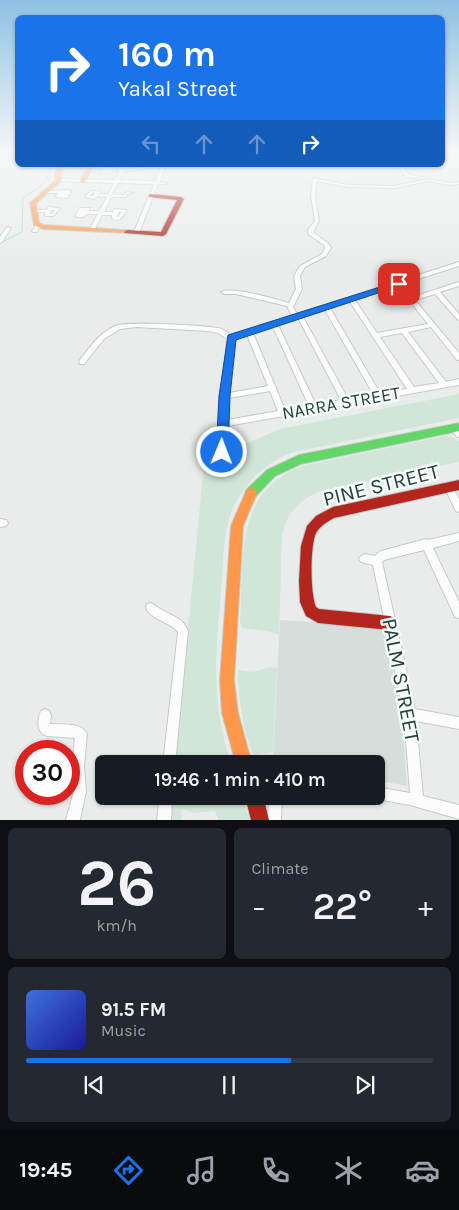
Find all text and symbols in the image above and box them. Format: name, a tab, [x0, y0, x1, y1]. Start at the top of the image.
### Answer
text: 160 m	[118, 34, 216, 75]
icon: right	[35, 35, 100, 100]
text: Yakal Street	[118, 76, 237, 102]
icon: left	[137, 130, 165, 158]
icon: ahead	[190, 130, 218, 158]
icon: ahead	[243, 130, 271, 158]
icon: right	[296, 130, 324, 158]
pin	[378, 263, 420, 305]
icon: arrive	[385, 270, 413, 298]
street label: NARRA STREET	[280, 382, 402, 424]
position arrow	[195, 425, 247, 477]
street label: PINE STREET	[320, 459, 442, 511]
street label: PALM STREET	[377, 616, 425, 744]
speed limit sign: 30	[15, 740, 80, 805]
text: 19:46 · 1 min · 410 m	[154, 769, 326, 791]
text: 26	[77, 845, 156, 921]
text: Climate	[252, 859, 309, 878]
text: 22°	[312, 884, 372, 929]
text: −	[252, 890, 266, 923]
text: +	[418, 890, 433, 923]
text: km/h	[96, 916, 137, 935]
text: 91.5 FM	[101, 999, 166, 1021]
text: Music	[101, 1021, 146, 1040]
icon: previous	[80, 1071, 108, 1099]
icon: pause	[215, 1071, 243, 1099]
icon: next	[351, 1071, 379, 1099]
icon: directions	[111, 1153, 146, 1188]
icon: music	[184, 1153, 219, 1188]
icon: phone	[258, 1153, 293, 1188]
icon: climate	[331, 1153, 366, 1188]
icon: car	[405, 1153, 440, 1188]
text: 19:45	[19, 1157, 72, 1183]

